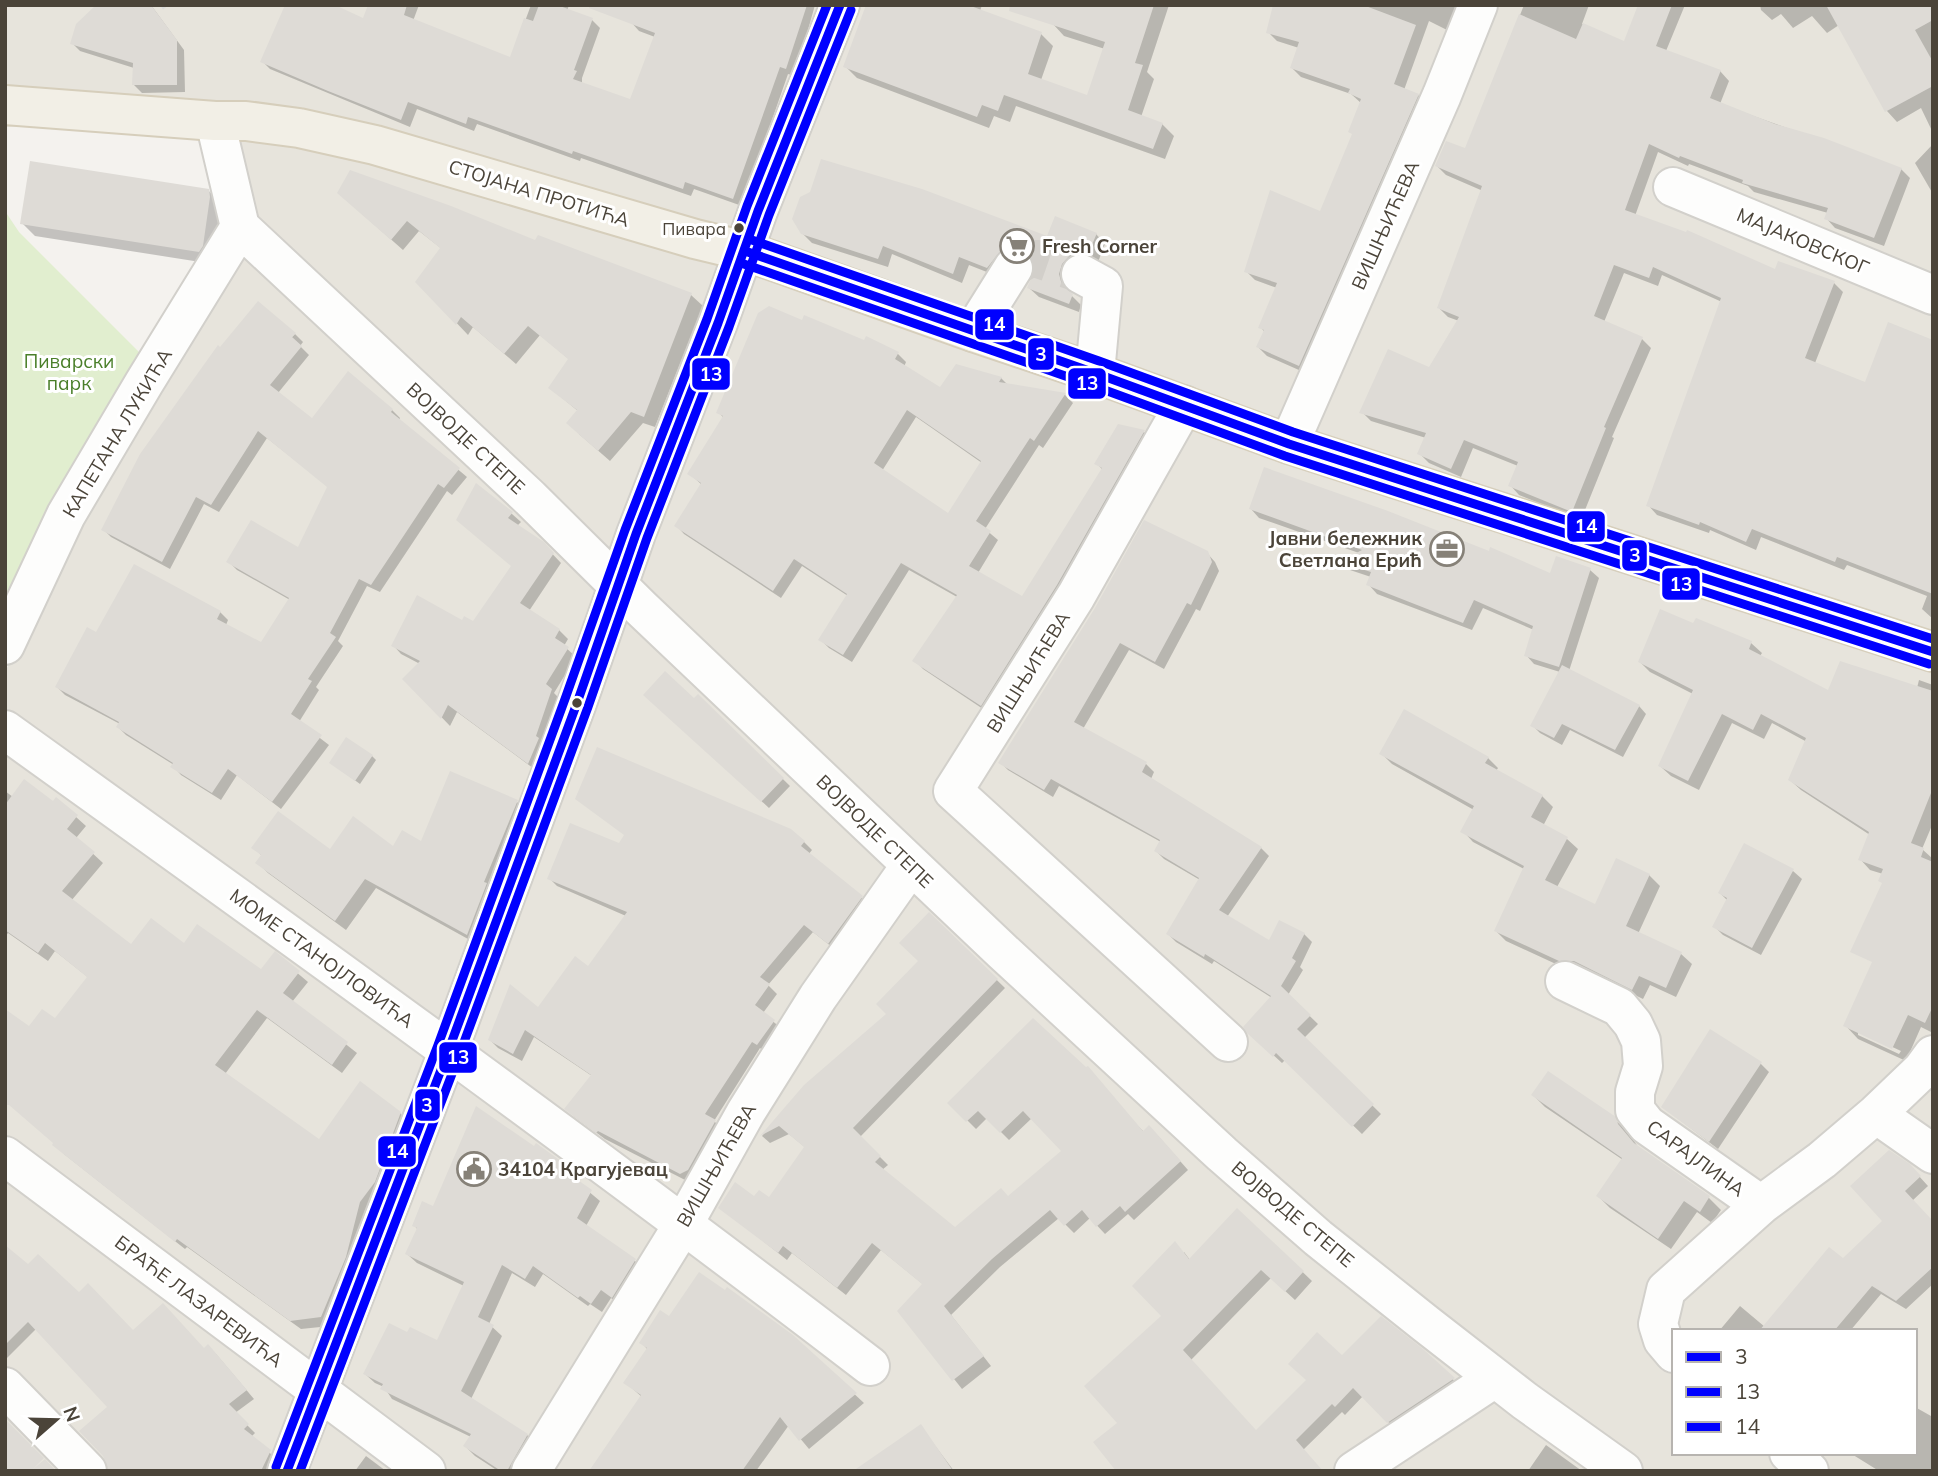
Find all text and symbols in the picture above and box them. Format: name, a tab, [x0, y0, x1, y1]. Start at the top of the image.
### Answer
street label: СТОЈАНА ПРОТИЋА	[446, 154, 632, 232]
street label: ВИШЊИЋЕВА	[1346, 157, 1424, 293]
street label: МАЈАКОВСКОГ	[1733, 202, 1873, 280]
place label: Пивара	[662, 218, 726, 239]
marker: Пивара	[732, 221, 746, 235]
supermarket icon: Fresh Corner	[998, 227, 1036, 265]
place label: Fresh Corner	[1042, 234, 1158, 258]
line badge: 14	[974, 308, 1015, 341]
text: 14	[983, 312, 1006, 336]
line badge: 3	[1027, 337, 1055, 371]
text: 3	[1035, 342, 1047, 366]
street label: КАПЕТАНА ЛУКИЋА	[57, 344, 177, 522]
park label: Пиварски парк	[24, 349, 114, 395]
line badge: 13	[691, 357, 731, 391]
text: 13	[700, 362, 722, 386]
line badge: 13	[1067, 367, 1107, 400]
text: 13	[1076, 371, 1098, 395]
street label: ВОЈВОДЕ СТЕПЕ	[402, 377, 530, 499]
line badge: 14	[1566, 510, 1606, 543]
text: 14	[1575, 514, 1598, 538]
place label: Јавни бележник Светлана Ерић	[1269, 526, 1422, 572]
office icon: Јавни бележник Светлана Ерић	[1428, 530, 1466, 568]
line badge: 3	[1621, 539, 1648, 572]
text: 3	[1629, 543, 1641, 567]
line badge: 13	[1661, 567, 1701, 601]
text: 13	[1670, 572, 1692, 596]
street label: ВИШЊИЋЕВА	[981, 607, 1075, 737]
unlabelled marker	[570, 696, 584, 710]
street label: ВОЈВОДЕ СТЕПЕ	[812, 769, 938, 893]
street label: МОМЕ СТАНОЈЛОВИЋА	[225, 883, 419, 1033]
line badge: 13	[438, 1041, 478, 1074]
text: 13	[447, 1045, 469, 1069]
line badge: 3	[414, 1088, 441, 1122]
text: 3	[421, 1093, 433, 1117]
street label: ВИШЊИЋЕВА	[671, 1099, 761, 1231]
street label: САРАЈЛИНА	[1642, 1114, 1750, 1202]
line badge: 14	[377, 1135, 417, 1168]
text: 14	[386, 1139, 409, 1163]
public building icon: 34104 Крагујевац	[455, 1150, 493, 1188]
street label: ВОЈВОДЕ СТЕПЕ	[1227, 1156, 1359, 1272]
place label: 34104 Крагујевац	[498, 1157, 668, 1181]
street label: БРАЋЕ ЛАЗАРЕВИЋА	[110, 1230, 288, 1372]
legend	[1672, 1329, 1917, 1455]
text: 3	[1735, 1343, 1748, 1369]
text: 13	[1735, 1378, 1760, 1404]
north arrow	[21, 1385, 91, 1455]
text: N	[58, 1403, 86, 1425]
text: 14	[1735, 1413, 1761, 1439]

